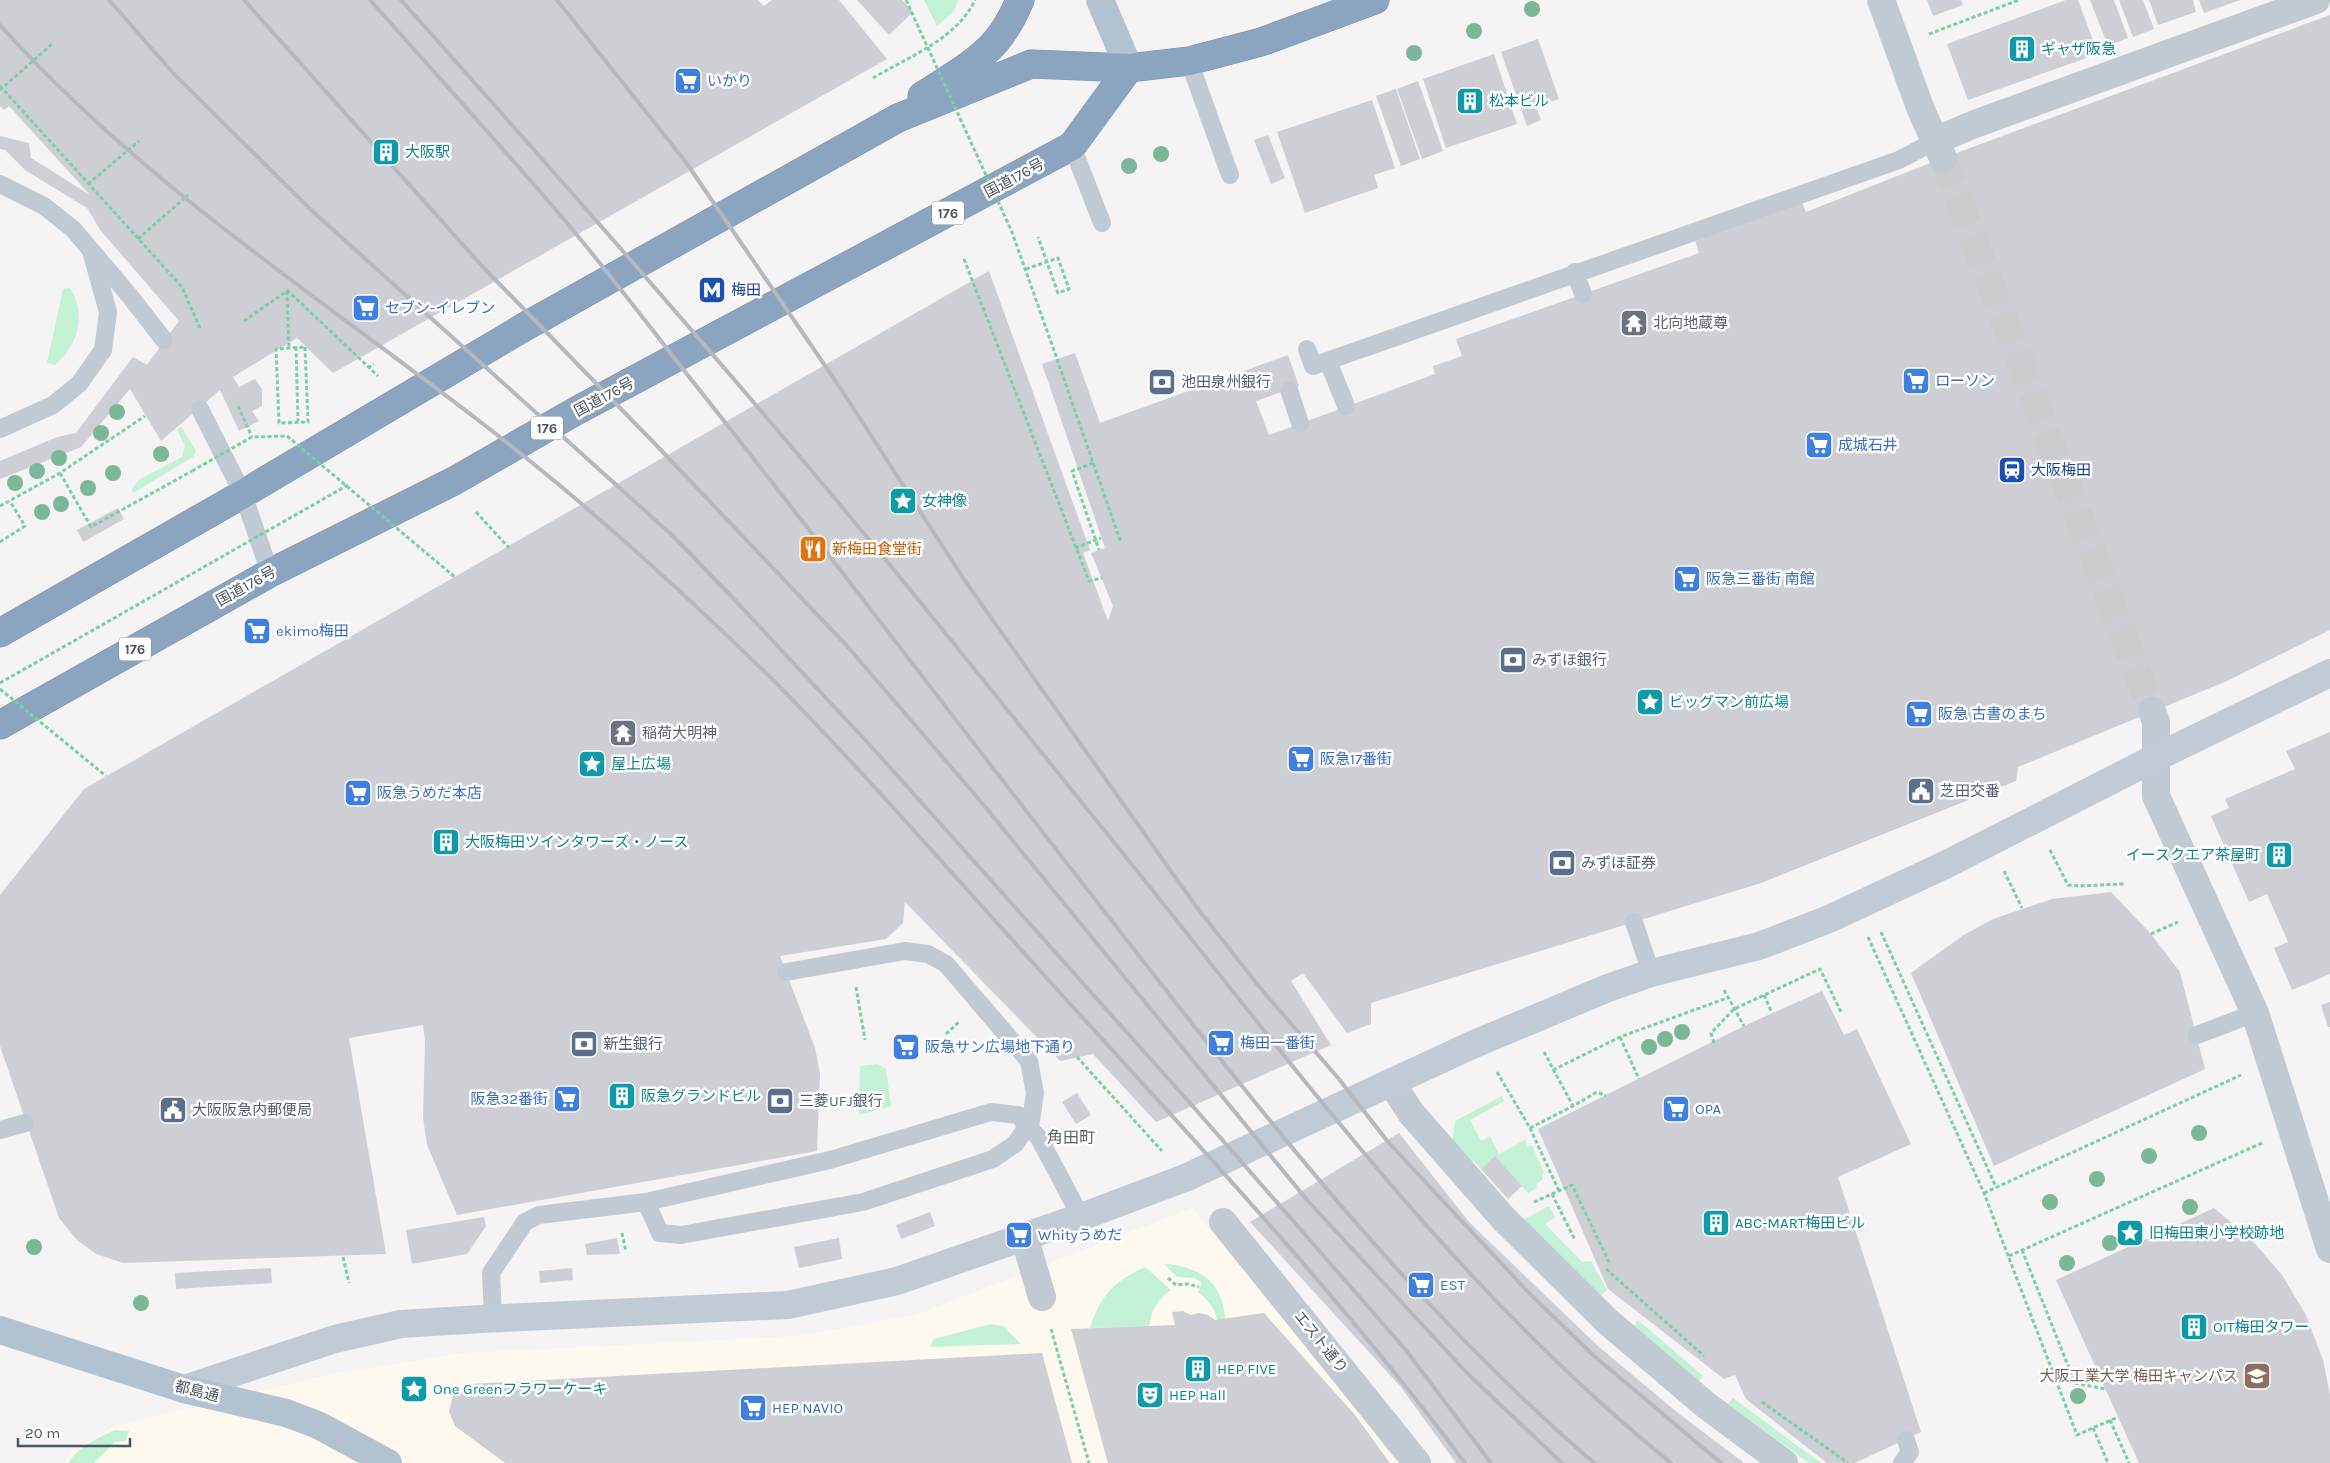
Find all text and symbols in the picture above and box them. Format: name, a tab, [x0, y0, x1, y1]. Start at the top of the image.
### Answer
building icon: ギャザ阪急	[2007, 34, 2037, 64]
place label: ギャザ阪急	[2041, 40, 2116, 58]
supermarket icon: いかり	[673, 66, 703, 96]
place label: いかり	[707, 72, 752, 90]
building icon: 松本ビル	[1455, 86, 1485, 116]
place label: 松本ビル	[1489, 92, 1549, 110]
building icon: 大阪駅	[371, 137, 401, 167]
place label: 大阪駅	[405, 143, 450, 161]
street label: 国道176号	[981, 155, 1047, 201]
road number: 176	[932, 202, 964, 224]
metro station icon: 梅田	[697, 275, 727, 305]
place label: 梅田	[731, 281, 761, 299]
supermarket icon: セブン-イレブン	[351, 293, 381, 323]
place label: セブン-イレブン	[385, 299, 495, 317]
temple icon: 北向地蔵尊	[1619, 308, 1649, 338]
place label: 北向地蔵尊	[1653, 314, 1728, 332]
supermarket icon: ローソン	[1901, 366, 1931, 396]
bank icon: 池田泉州銀行	[1147, 367, 1177, 397]
place label: ローソン	[1935, 372, 1995, 390]
place label: 池田泉州銀行	[1181, 373, 1271, 391]
street label: 国道176号	[571, 374, 637, 420]
road number: 176	[531, 416, 563, 439]
supermarket icon: 成城石井	[1804, 430, 1834, 460]
place label: 成城石井	[1838, 436, 1898, 454]
station icon: 大阪梅田	[1997, 455, 2027, 485]
place label: 大阪梅田	[2031, 461, 2091, 479]
place icon: 女神像	[888, 486, 918, 516]
place label: 女神像	[922, 492, 967, 510]
restaurant icon: 新梅田食堂街	[798, 534, 828, 564]
place label: 新梅田食堂街	[832, 540, 922, 558]
street label: 国道176号	[213, 562, 279, 610]
supermarket icon: 阪急三番街 南館	[1672, 564, 1702, 594]
place label: 阪急三番街 南館	[1706, 570, 1815, 588]
supermarket icon: ekimo梅田	[242, 616, 272, 646]
place label: ekimo梅田	[276, 622, 349, 640]
road number: 176	[119, 638, 151, 661]
bank icon: みずほ銀行	[1498, 645, 1528, 675]
place label: みずほ銀行	[1532, 651, 1607, 669]
place icon: ビッグマン前広場	[1635, 687, 1665, 717]
place label: ビッグマン前広場	[1669, 693, 1789, 711]
supermarket icon: 阪急 古書のまち	[1904, 699, 1934, 729]
place label: 阪急 古書のまち	[1938, 705, 2047, 723]
temple icon: 稲荷大明神	[608, 718, 638, 748]
place label: 稲荷大明神	[642, 724, 717, 742]
supermarket icon: 阪急17番街	[1286, 744, 1316, 774]
place icon: 屋上広場	[577, 749, 607, 779]
place label: 阪急17番街	[1320, 750, 1392, 768]
place label: 屋上広場	[611, 755, 671, 773]
public building icon: 芝田交番	[1906, 776, 1936, 806]
supermarket icon: 阪急うめだ本店	[343, 778, 373, 808]
place label: 芝田交番	[1940, 782, 2000, 800]
place label: 阪急うめだ本店	[377, 784, 482, 802]
building icon: 大阪梅田ツインタワーズ・ノース	[431, 827, 461, 857]
place label: 大阪梅田ツインタワーズ・ノース	[465, 833, 689, 851]
building icon: イースクエア茶屋町	[2264, 840, 2294, 870]
place label: イースクエア茶屋町	[2126, 846, 2260, 864]
bank icon: みずほ証券	[1547, 848, 1577, 878]
place label: みずほ証券	[1581, 854, 1656, 872]
supermarket icon: 梅田一番街	[1206, 1028, 1236, 1058]
bank icon: 新生銀行	[569, 1029, 599, 1059]
supermarket icon: 阪急サン広場地下通り	[891, 1032, 921, 1062]
place label: 梅田一番街	[1240, 1034, 1315, 1052]
place label: 新生銀行	[603, 1035, 663, 1053]
place label: 阪急サン広場地下通り	[925, 1038, 1075, 1056]
building icon: 阪急グランドビル	[607, 1081, 637, 1111]
supermarket icon: 阪急32番街	[552, 1084, 582, 1114]
bank icon: 三菱UFJ銀行	[765, 1086, 795, 1116]
place label: 阪急グランドビル	[641, 1087, 761, 1105]
place label: 阪急32番街	[470, 1090, 548, 1108]
place label: 三菱UFJ銀行	[799, 1092, 883, 1110]
supermarket icon: OPA	[1661, 1094, 1691, 1124]
public building icon: 大阪阪急内郵便局	[158, 1095, 188, 1125]
place label: OPA	[1695, 1100, 1721, 1118]
place label: 大阪阪急内郵便局	[192, 1101, 312, 1119]
district label: 角田町	[1047, 1128, 1095, 1147]
building icon: ABC-MART梅田ビル	[1701, 1208, 1731, 1238]
place label: ABC-MART梅田ビル	[1735, 1214, 1865, 1232]
place icon: 旧梅田東小学校跡地	[2115, 1218, 2145, 1248]
supermarket icon: Whityうめだ	[1004, 1220, 1034, 1250]
place label: 旧梅田東小学校跡地	[2149, 1224, 2284, 1242]
place label: Whityうめだ	[1038, 1226, 1123, 1244]
supermarket icon: EST	[1406, 1270, 1436, 1300]
place label: EST	[1440, 1276, 1465, 1294]
street label: エスト通り	[1290, 1307, 1352, 1377]
building icon: OIT梅田タワー	[2179, 1312, 2209, 1342]
place label: OIT梅田タワー	[2213, 1318, 2309, 1336]
building icon: HEP FIVE	[1183, 1354, 1213, 1384]
place label: HEP FIVE	[1217, 1360, 1276, 1378]
school or university icon: 大阪工業大学 梅田キャンパス	[2242, 1361, 2272, 1391]
place label: 大阪工業大学 梅田キャンパス	[2039, 1367, 2238, 1385]
place icon: One Greenフラワーケーキ	[399, 1374, 429, 1404]
street label: 都島通	[173, 1377, 221, 1405]
place label: One Greenフラワーケーキ	[433, 1380, 608, 1398]
theatre icon: HEP Hall	[1135, 1380, 1165, 1410]
place label: HEP Hall	[1169, 1386, 1226, 1404]
supermarket icon: HEP NAVIO	[738, 1393, 768, 1423]
place label: HEP NAVIO	[772, 1399, 843, 1417]
scale bar	[18, 1416, 130, 1448]
text: 20 m	[25, 1424, 60, 1442]

